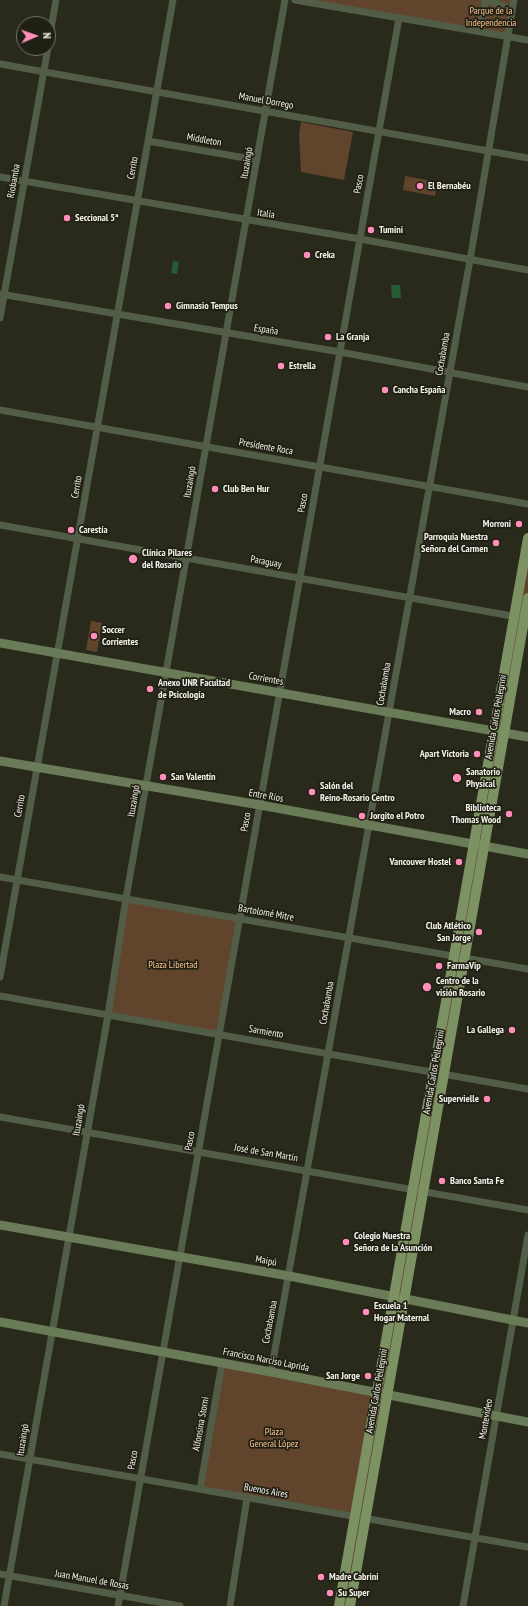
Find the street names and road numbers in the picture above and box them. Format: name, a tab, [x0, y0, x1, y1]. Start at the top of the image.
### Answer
street label: Manuel Dorrego	[238, 90, 294, 112]
street label: Middleton	[186, 131, 222, 149]
street label: Ituzaingó	[238, 146, 256, 180]
street label: Cerrito	[125, 156, 141, 180]
street label: Riobamba	[5, 163, 23, 199]
street label: Pasco	[351, 173, 367, 195]
street label: Italia	[256, 207, 276, 221]
street label: España	[253, 322, 279, 338]
street label: Cochabamba	[433, 331, 453, 377]
street label: Presidente Roca	[238, 436, 294, 458]
street label: Ituzaingó	[181, 465, 199, 499]
street label: Cerrito	[69, 475, 85, 499]
street label: Pasco	[295, 492, 311, 514]
street label: Paraguay	[249, 553, 283, 571]
street label: Cochabamba	[374, 661, 394, 707]
street label: Corrientes	[248, 670, 284, 688]
street label: Avenida Carlos Pellegrini	[483, 674, 509, 760]
street label: Ituzaingó	[125, 784, 143, 818]
street label: Entre Ríos	[248, 787, 284, 805]
street label: Cerrito	[12, 794, 28, 818]
street label: Pasco	[238, 811, 254, 833]
street label: Bartolomé Mitre	[237, 902, 295, 924]
street label: Cochabamba	[317, 980, 337, 1026]
street label: Sarmiento	[248, 1023, 284, 1041]
street label: Avenida Carlos Pellegrini	[421, 1029, 447, 1115]
street label: Ituzaingó	[70, 1103, 88, 1137]
street label: Pasco	[182, 1130, 198, 1152]
street label: José de San Martín	[233, 1142, 299, 1164]
street label: Maipú	[255, 1253, 277, 1269]
street label: Cochabamba	[260, 1299, 280, 1345]
street label: Francisco Narciso Laprida	[222, 1346, 310, 1374]
street label: Avenida Carlos Pellegrini	[364, 1348, 390, 1434]
street label: Alfonsina Storni	[190, 1396, 212, 1452]
street label: Montevideo	[477, 1398, 495, 1440]
street label: Ituzaingó	[15, 1423, 31, 1457]
street label: Pasco	[125, 1449, 141, 1471]
street label: Buenos Aires	[243, 1481, 289, 1501]
street label: Juan Manuel de Rosas	[54, 1568, 130, 1592]

